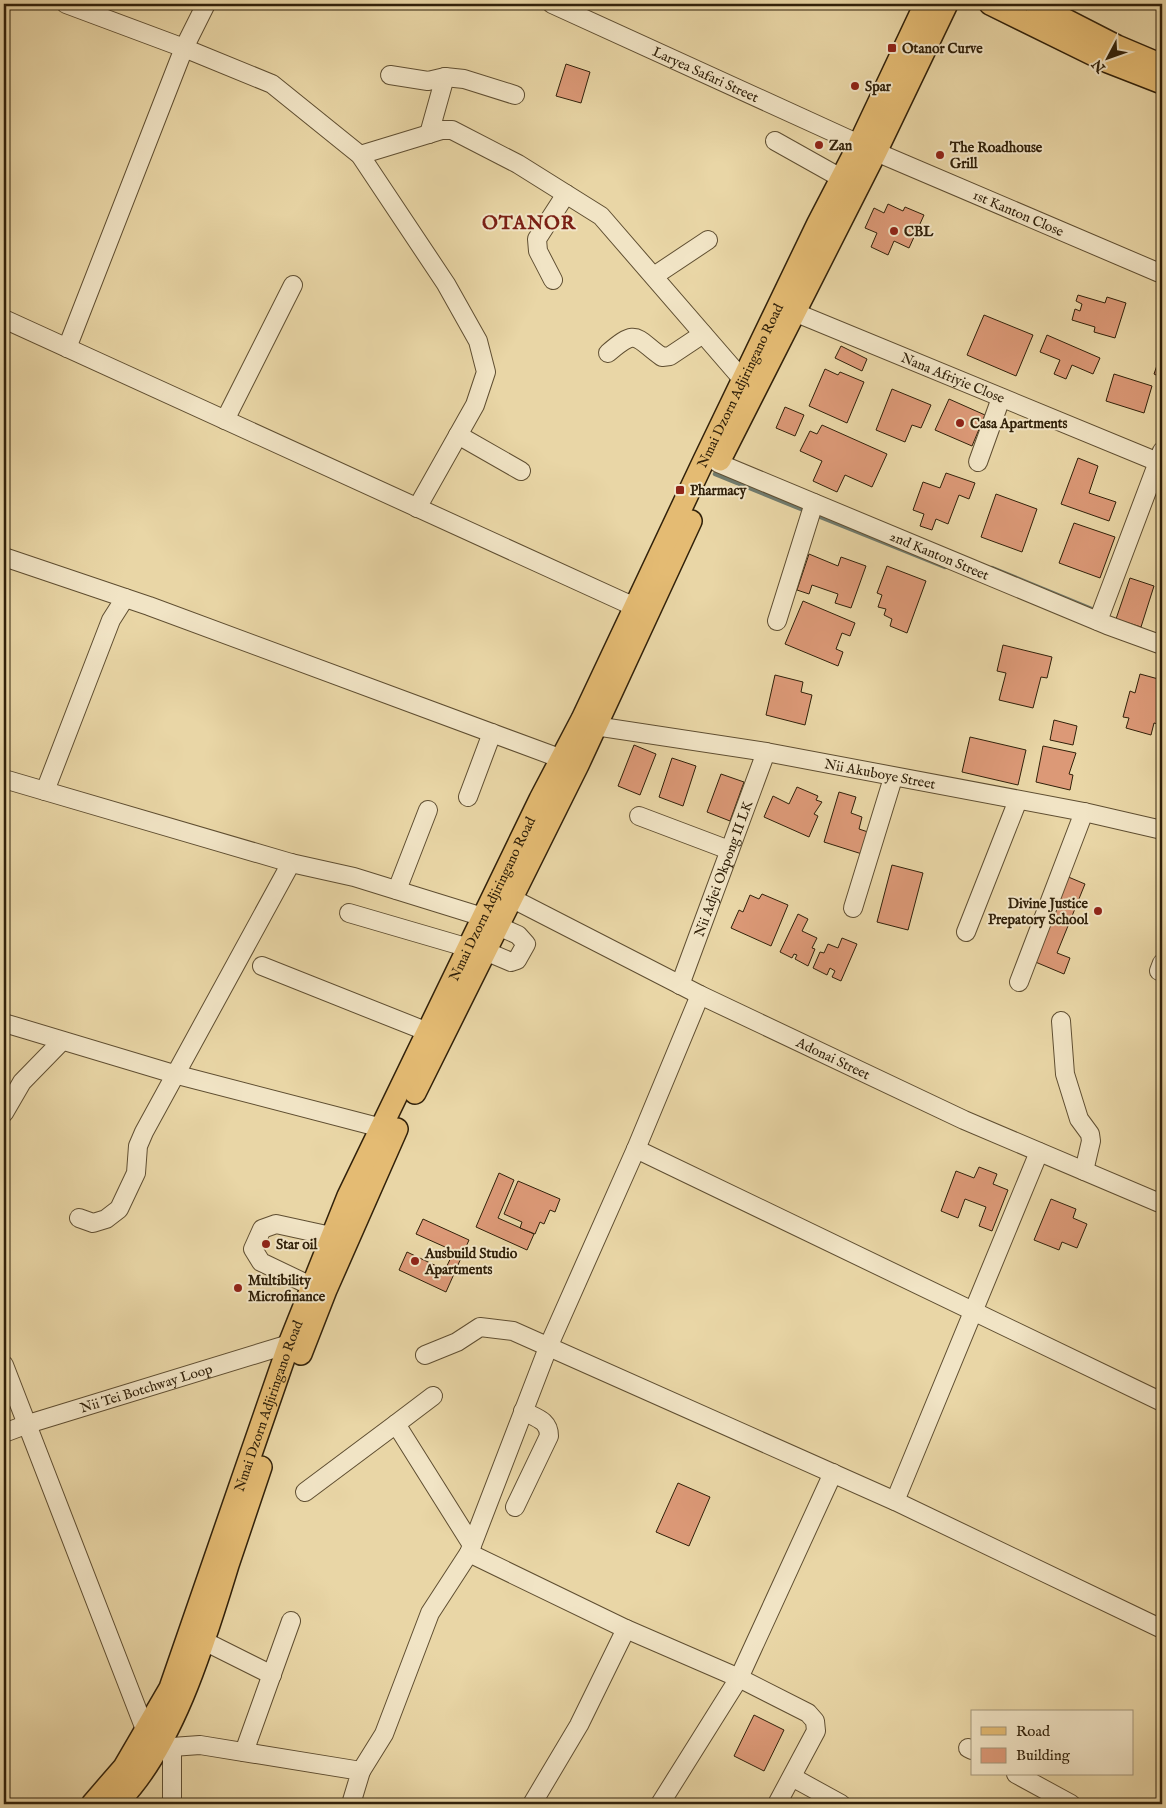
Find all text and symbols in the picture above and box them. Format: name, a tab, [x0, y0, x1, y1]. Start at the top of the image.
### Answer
north arrow	[1084, 32, 1134, 82]
place label: Otanor Curve	[902, 40, 983, 58]
marker: Otanor Curve	[886, 42, 898, 54]
street label: Laryea Safari Street	[649, 43, 761, 107]
text: N	[1088, 55, 1110, 77]
place label: Spar	[865, 78, 892, 96]
marker: Spar	[849, 80, 861, 92]
place label: Zan	[829, 137, 853, 155]
marker: Zan	[813, 139, 825, 151]
place label: The Roadhouse Grill	[949, 139, 1043, 173]
marker: The Roadhouse Grill	[934, 149, 946, 161]
street label: 1st Kanton Close	[970, 186, 1067, 241]
district label: OTANOR	[482, 212, 577, 236]
place label: CBL	[904, 223, 934, 241]
marker: CBL	[888, 225, 900, 237]
street label: Nmai Dzorn Adjiringano Road	[694, 300, 788, 471]
street label: Nana Afriyie Close	[898, 349, 1008, 408]
place label: Casa Apartments	[970, 415, 1068, 433]
marker: Casa Apartments	[954, 417, 966, 429]
place label: Pharmacy	[690, 482, 748, 500]
marker: Pharmacy	[674, 484, 686, 496]
street label: 2nd Kanton Street	[887, 528, 992, 585]
street label: Nii Akuboye Street	[823, 755, 937, 794]
street label: Nii Adjei Okpong II LK	[691, 798, 757, 939]
street label: Nmai Dzorn Adjiringano Road	[445, 814, 540, 984]
place label: Divine Justice Prepatory School	[988, 895, 1089, 929]
marker: Divine Justice Prepatory School	[1092, 905, 1104, 917]
street label: Adonai Street	[792, 1033, 873, 1084]
place label: Star oil	[276, 1236, 318, 1254]
marker: Star oil	[260, 1238, 272, 1250]
place label: Ausbuild Studio Apartments	[424, 1245, 518, 1279]
marker: Ausbuild Studio Apartments	[409, 1255, 421, 1267]
place label: Multibility Microfinance	[248, 1272, 326, 1306]
marker: Multibility Microfinance	[232, 1282, 244, 1294]
street label: Nmai Dzorn Adjiringano Road	[231, 1318, 308, 1494]
street label: Nii Tei Botchway Loop	[78, 1360, 215, 1418]
legend	[971, 1710, 1134, 1776]
text: Road	[1016, 1722, 1051, 1741]
text: Building	[1016, 1746, 1071, 1765]

